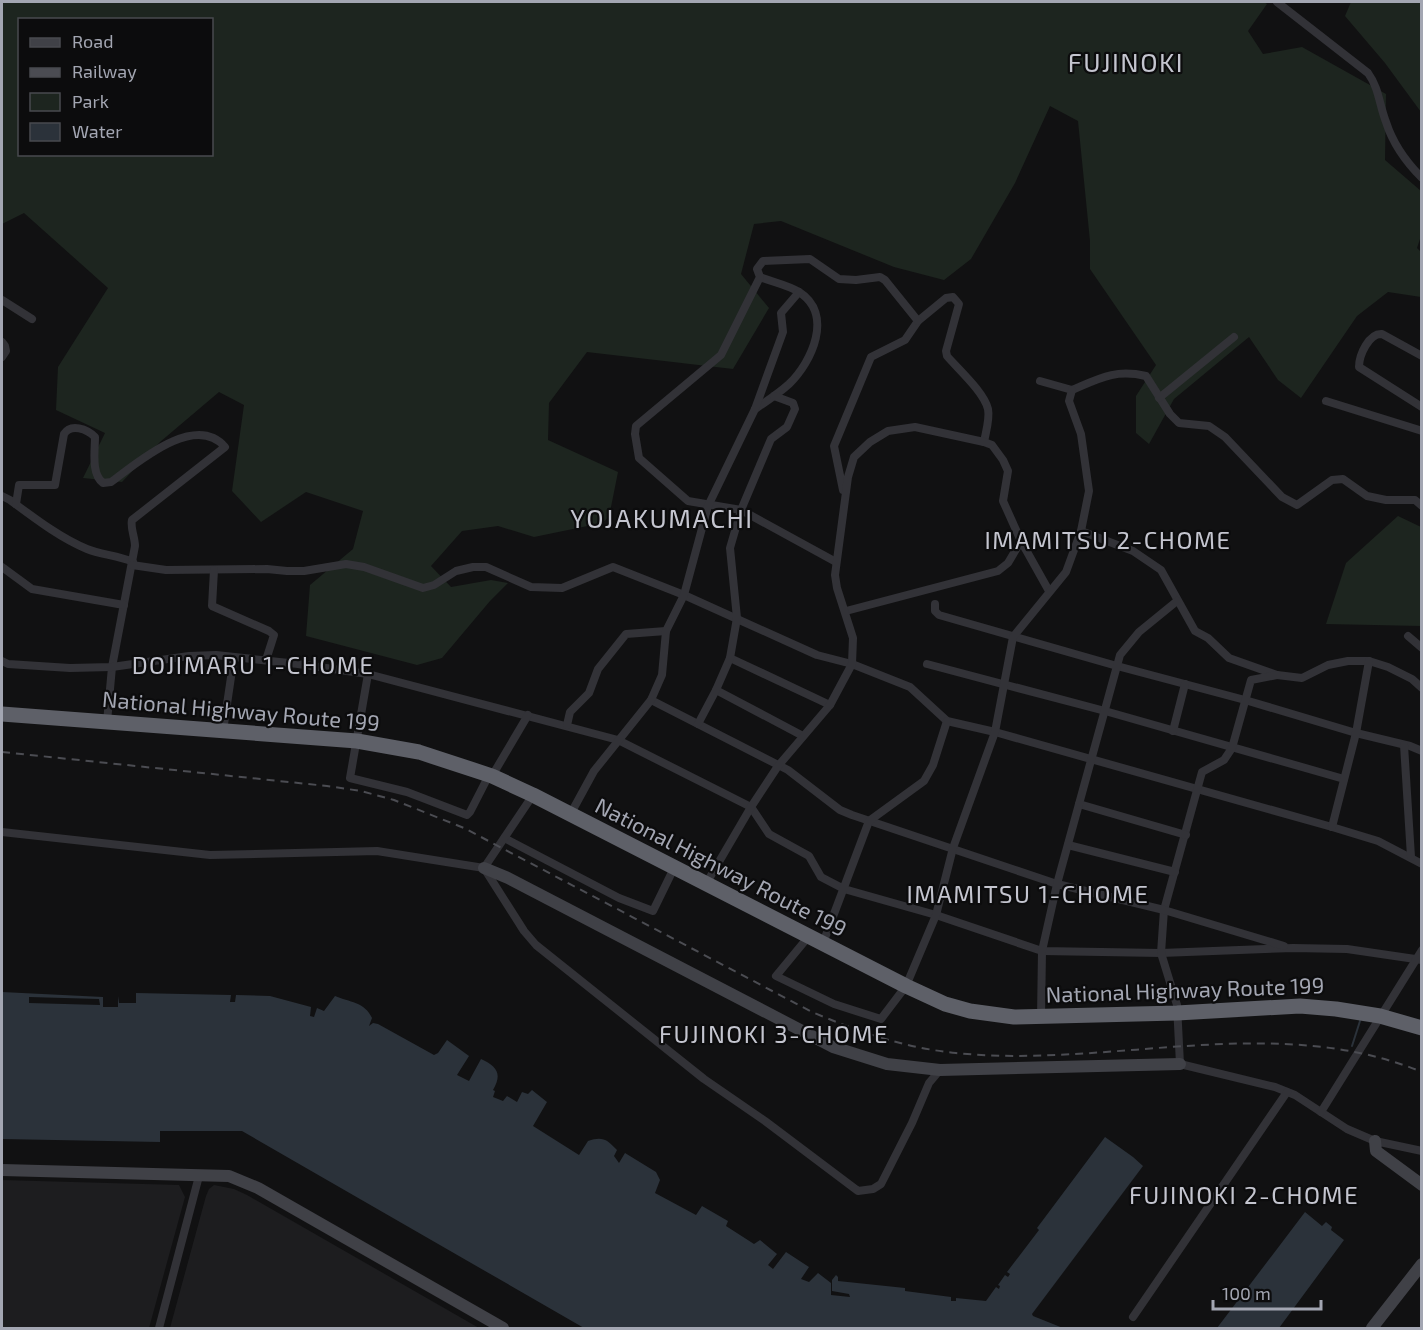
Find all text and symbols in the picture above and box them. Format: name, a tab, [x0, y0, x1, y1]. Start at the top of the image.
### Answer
legend	[18, 18, 213, 156]
text: Road	[72, 30, 113, 52]
district label: FUJINOKI	[1068, 46, 1184, 77]
text: Railway	[72, 60, 137, 82]
text: Park	[72, 90, 109, 112]
text: Water	[72, 120, 122, 142]
district label: YOJAKUMACHI	[570, 502, 754, 533]
district label: IMAMITSU 2-CHOME	[985, 525, 1231, 554]
district label: DOJIMARU 1-CHOME	[132, 650, 374, 679]
street label: National Highway Route 199	[101, 685, 381, 735]
street label: National Highway Route 199	[591, 791, 851, 941]
district label: IMAMITSU 1-CHOME	[907, 879, 1149, 908]
street label: National Highway Route 199	[1045, 971, 1325, 1007]
district label: FUJINOKI 3-CHOME	[659, 1019, 889, 1048]
district label: FUJINOKI 2-CHOME	[1129, 1180, 1359, 1209]
scale bar	[1213, 1273, 1321, 1311]
text: 100 m	[1222, 1282, 1271, 1304]

